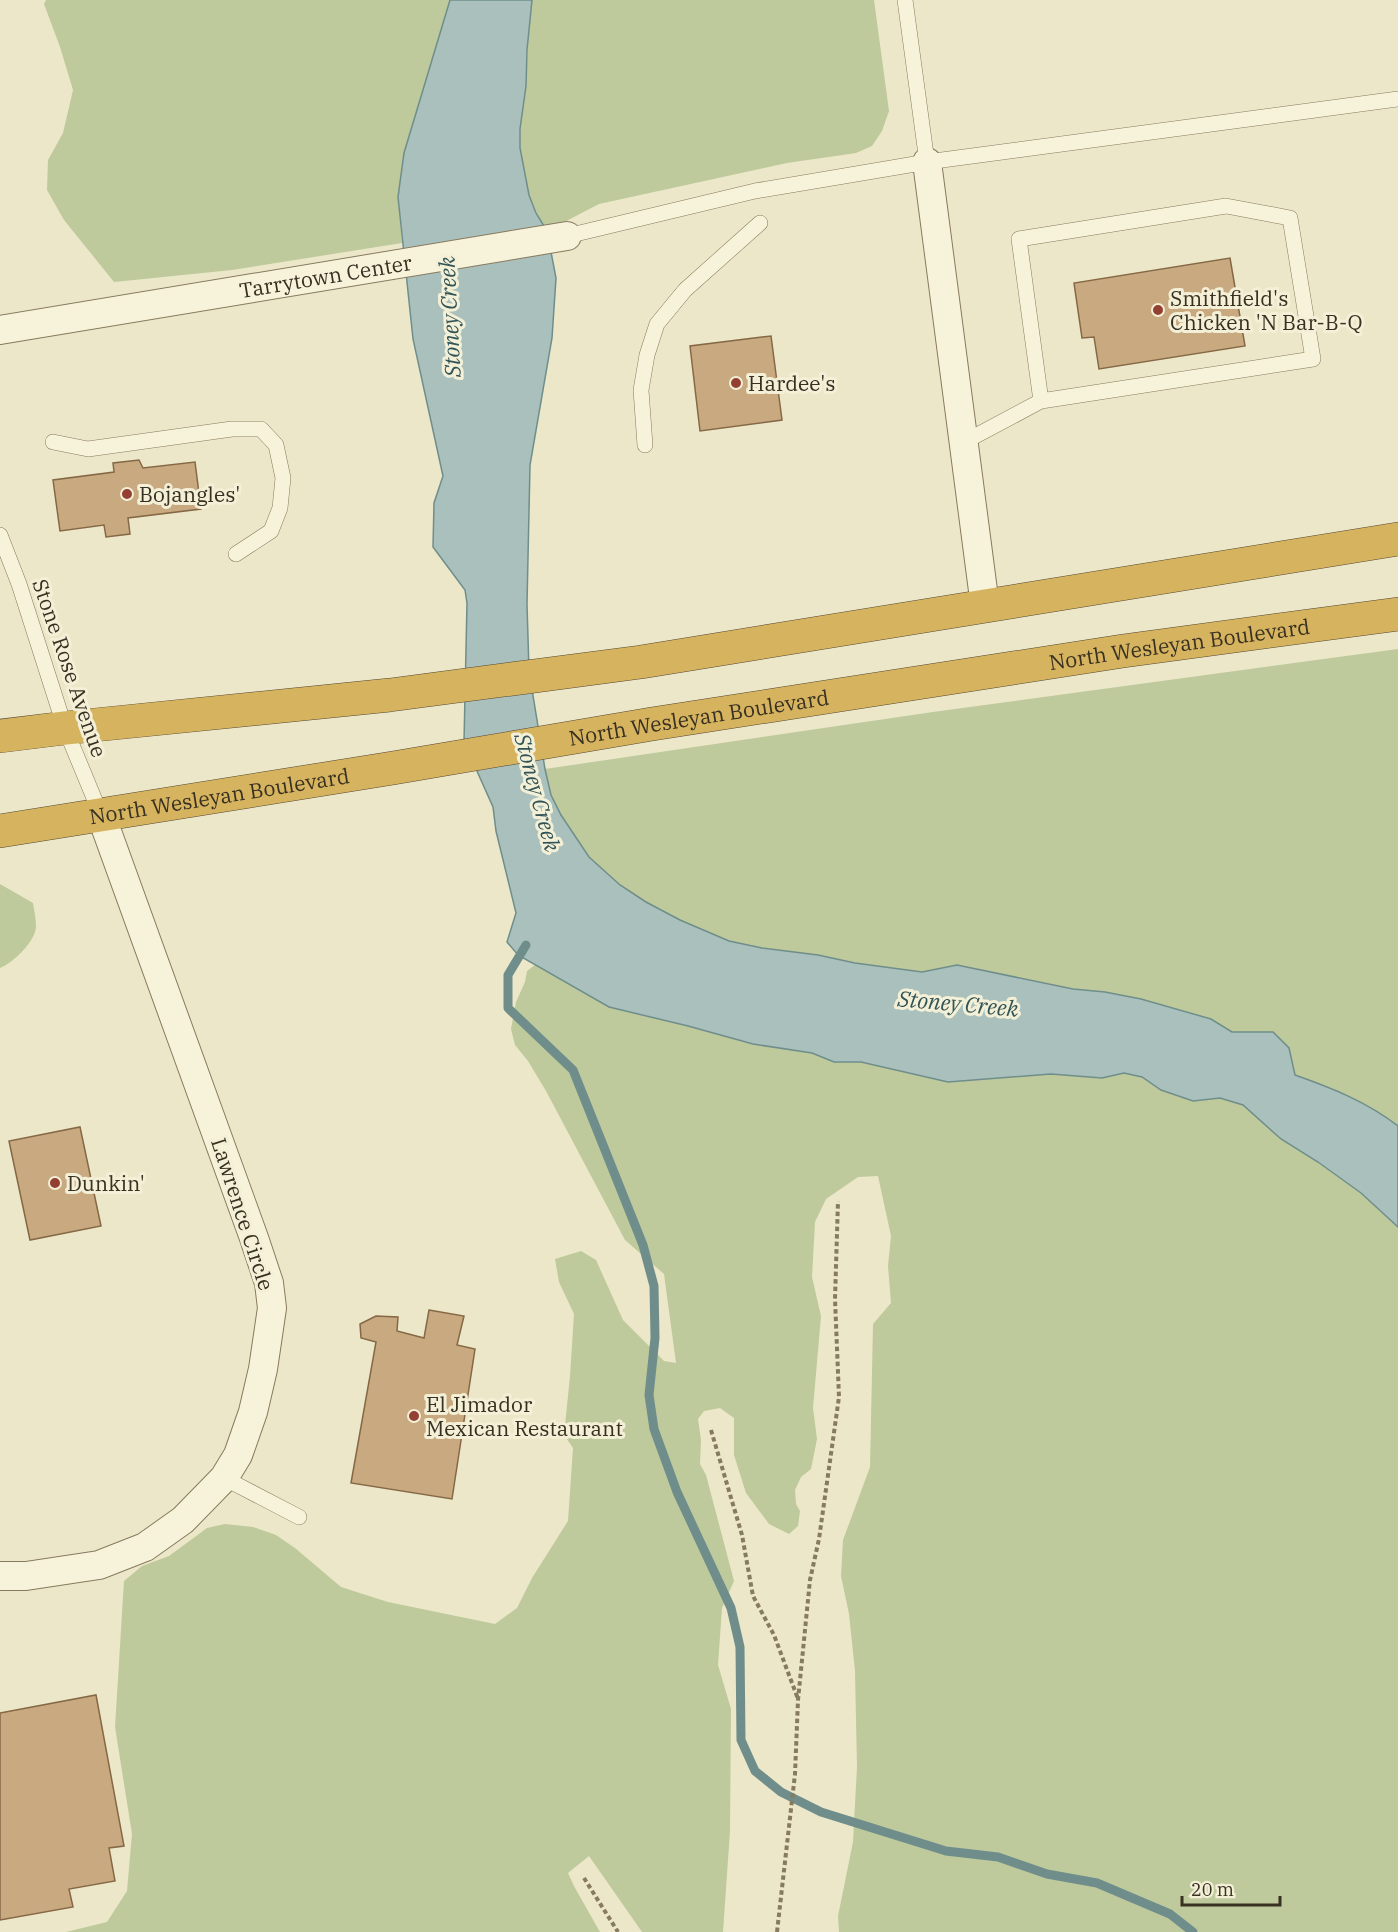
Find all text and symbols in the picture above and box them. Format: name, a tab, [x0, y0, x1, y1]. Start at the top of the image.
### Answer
street label: Tarrytown Center	[237, 248, 415, 304]
water label: Stoney Creek	[431, 255, 467, 379]
place label: Smithfield's Chicken 'N Bar-B-Q	[1170, 284, 1363, 336]
marker: Smithfield's Chicken 'N Bar-B-Q	[1151, 303, 1165, 317]
place label: Hardee's	[748, 369, 835, 397]
marker: Hardee's	[729, 376, 743, 390]
place label: Bojangles'	[139, 480, 240, 508]
marker: Bojangles'	[120, 487, 134, 501]
street label: Stone Rose Avenue	[26, 575, 114, 761]
street label: North Wesleyan Boulevard	[1047, 612, 1312, 676]
street label: North Wesleyan Boulevard	[567, 683, 831, 752]
water label: Stoney Creek	[508, 729, 568, 855]
street label: North Wesleyan Boulevard	[87, 761, 352, 831]
water label: Stoney Creek	[895, 983, 1020, 1023]
street label: Lawrence Circle	[205, 1134, 281, 1294]
place label: Dunkin'	[67, 1169, 145, 1197]
marker: Dunkin'	[48, 1176, 62, 1190]
place label: El Jimador Mexican Restaurant	[426, 1390, 623, 1442]
marker: El Jimador Mexican Restaurant	[407, 1409, 421, 1423]
scale bar	[1182, 1869, 1280, 1907]
text: 20 m	[1191, 1878, 1234, 1901]

